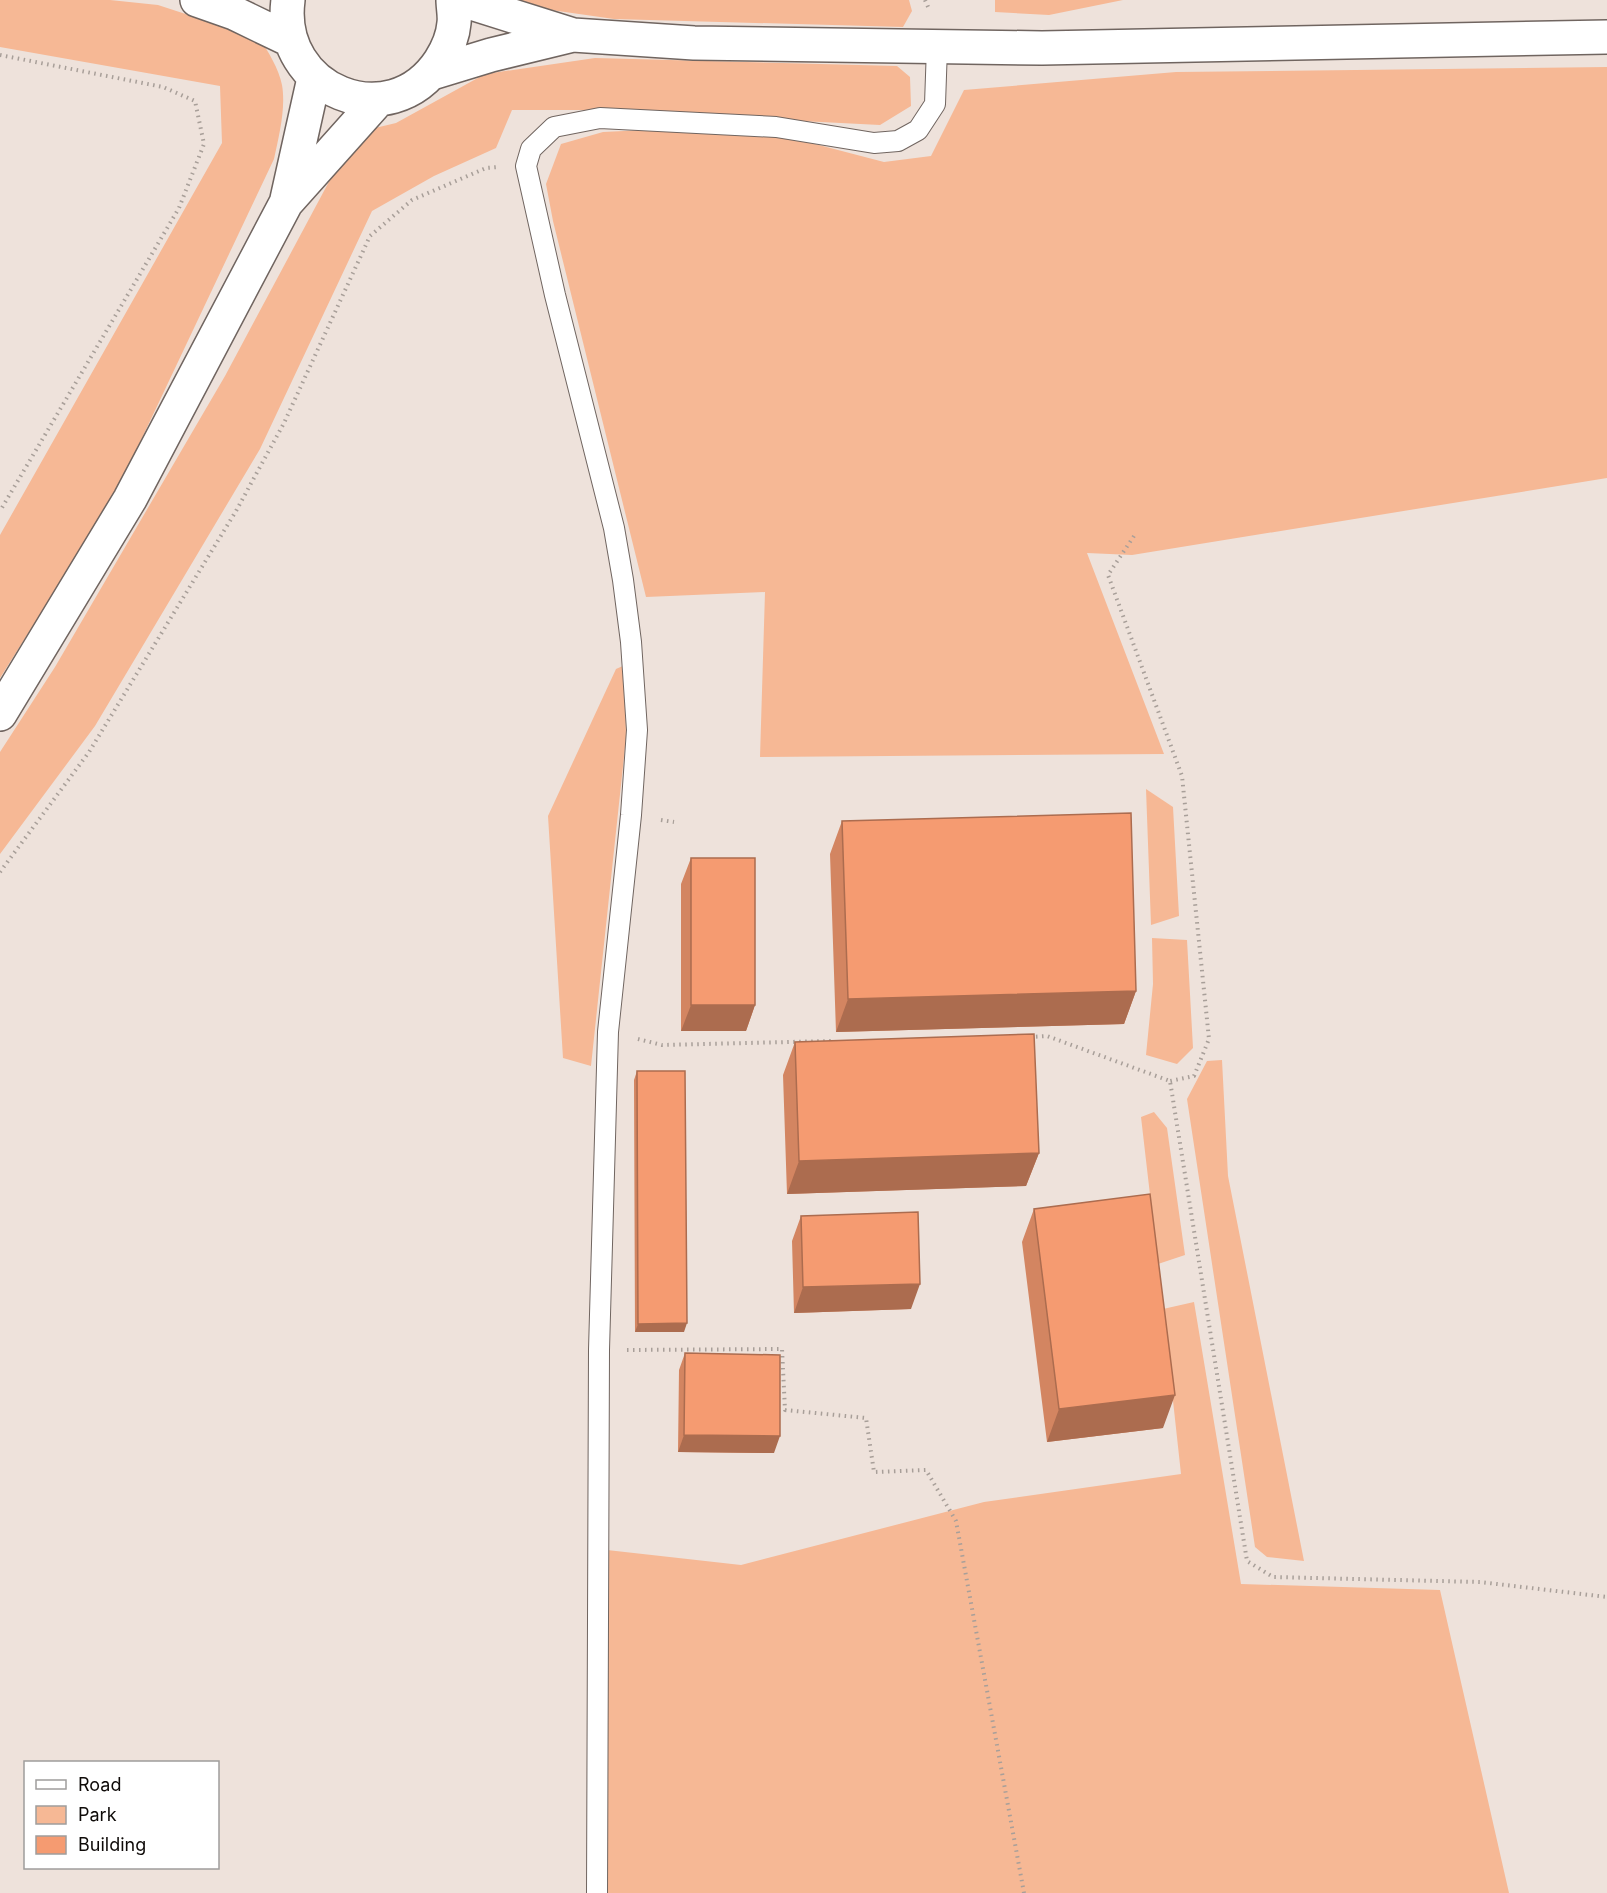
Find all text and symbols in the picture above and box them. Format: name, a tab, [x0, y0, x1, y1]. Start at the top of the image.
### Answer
legend	[24, 1761, 219, 1869]
text: Road	[78, 1774, 121, 1795]
text: Park	[78, 1804, 117, 1825]
text: Building	[78, 1834, 146, 1855]

